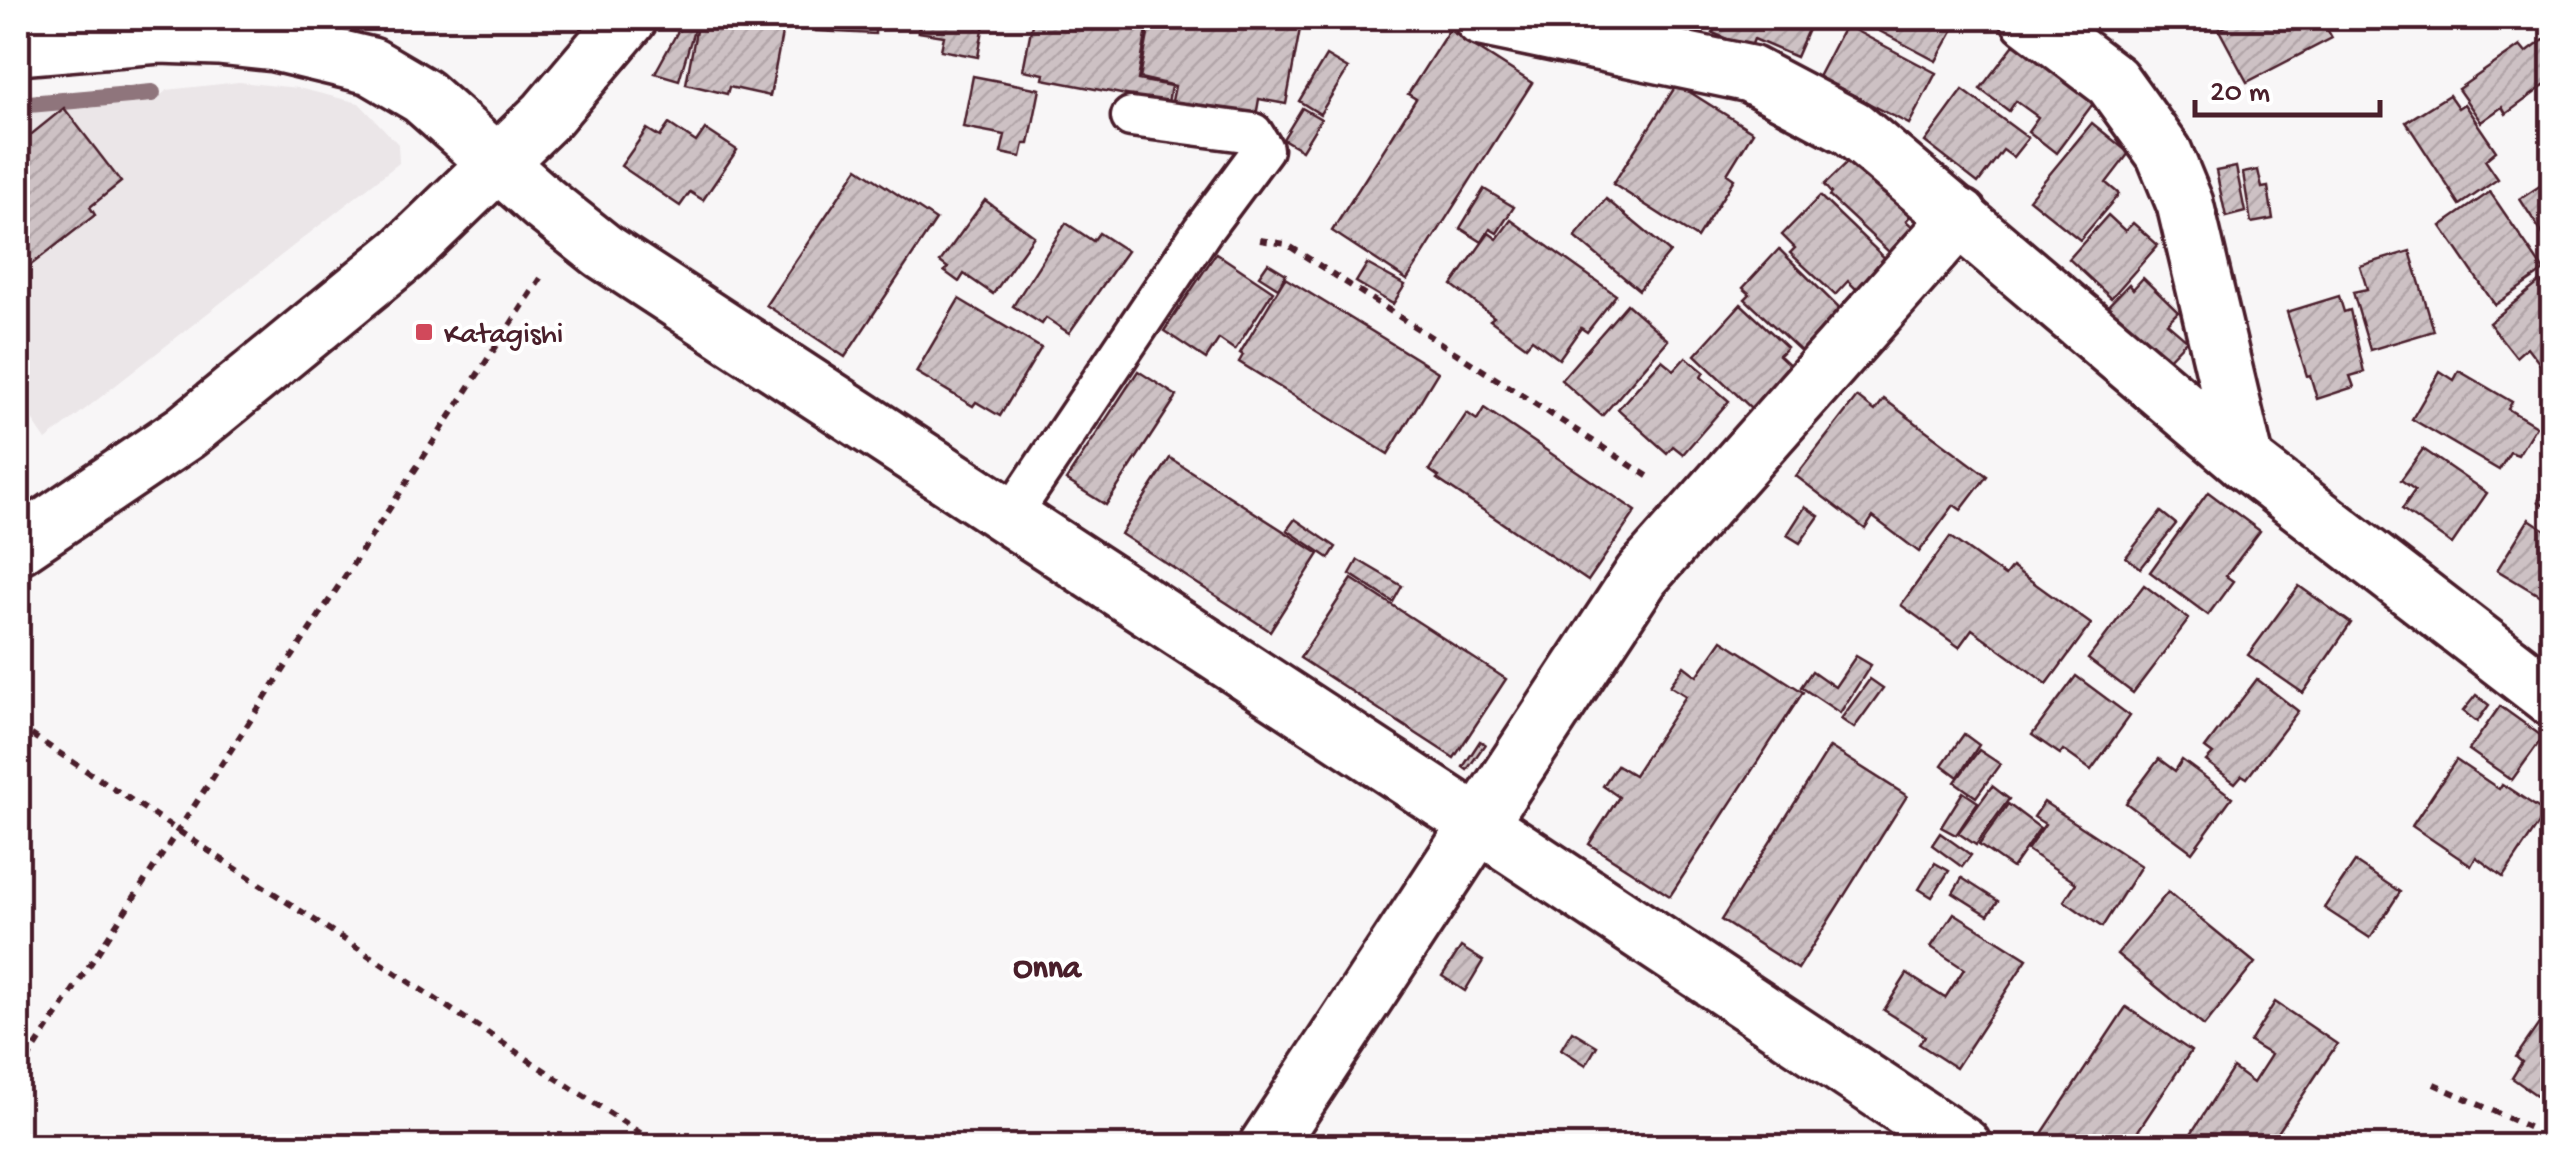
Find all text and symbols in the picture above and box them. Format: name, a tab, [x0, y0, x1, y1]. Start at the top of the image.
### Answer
scale bar	[2195, 55, 2380, 117]
text: 20 m	[2210, 77, 2270, 112]
place label: Katagishi	[444, 319, 563, 354]
marker: Katagishi	[413, 321, 435, 343]
district label: Onna	[1013, 951, 1083, 989]

